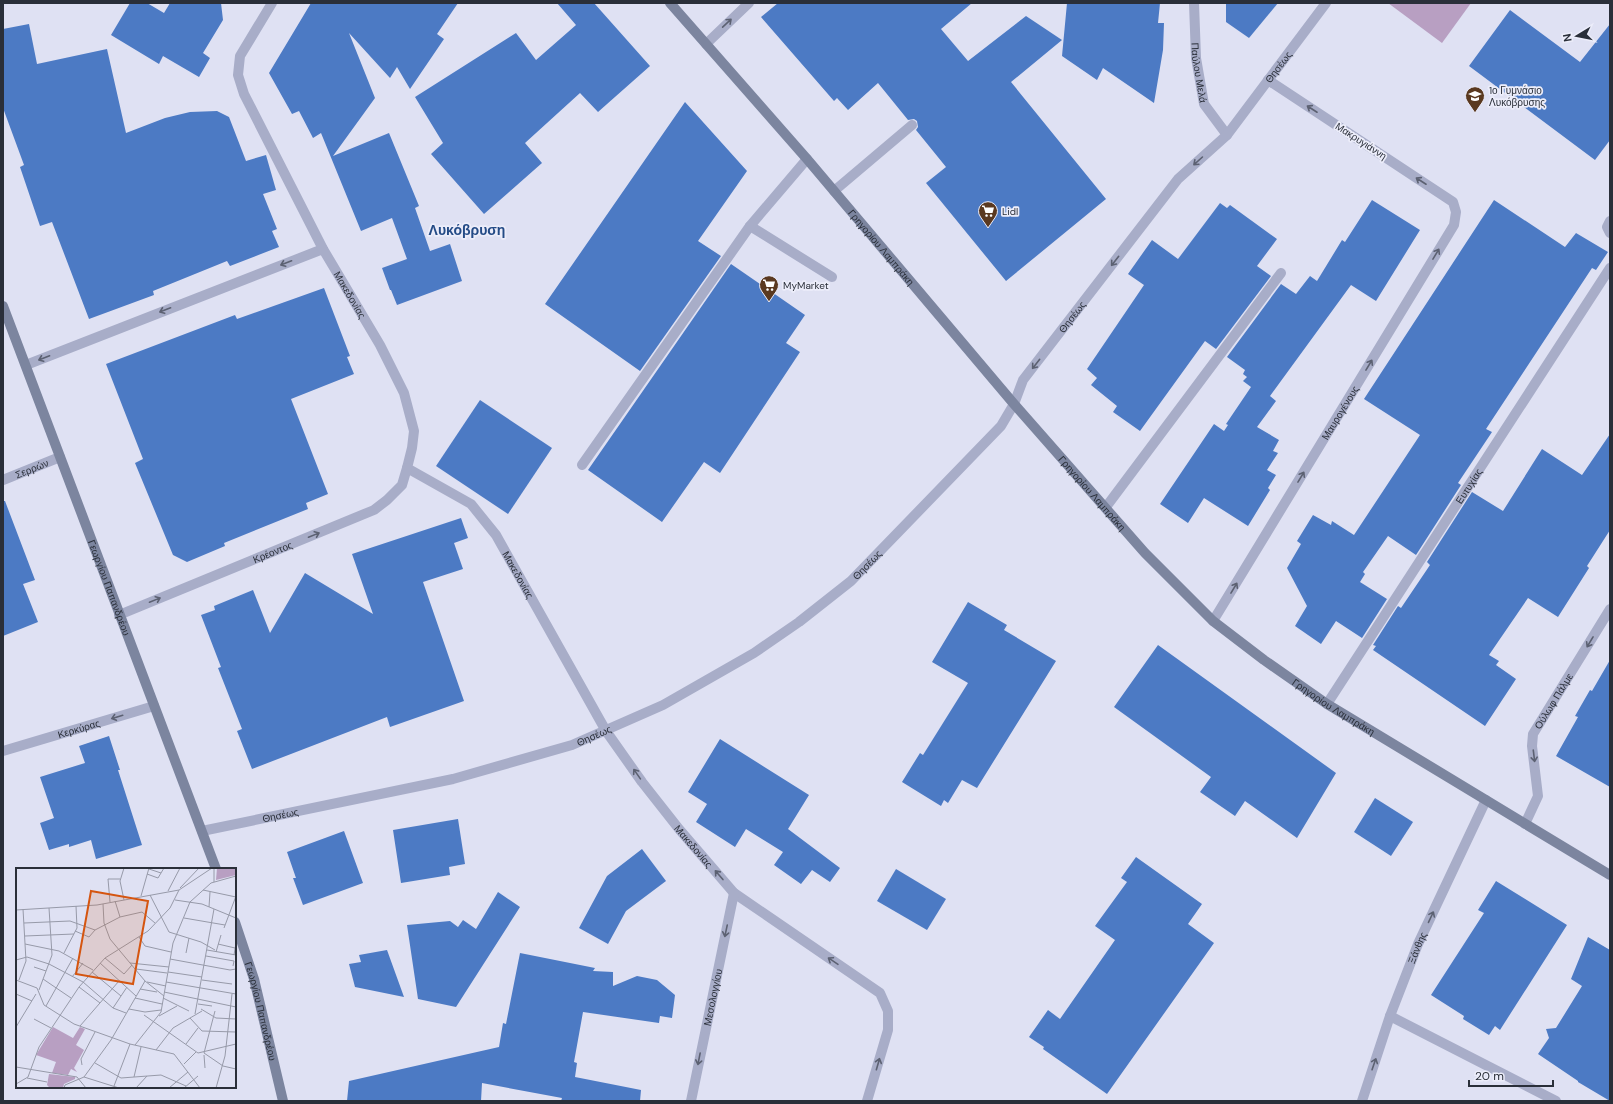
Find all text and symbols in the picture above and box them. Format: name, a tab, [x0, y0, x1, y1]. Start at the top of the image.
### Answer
north arrow	[1557, 16, 1597, 56]
one-way arrow	[722, 19, 732, 28]
text: N	[1560, 33, 1575, 43]
street label: Παύλου Μελά	[1189, 42, 1210, 104]
street label: Θησέως	[1262, 48, 1294, 85]
place label: 1ο Γυμνάσιο Λυκόβρυσης	[1489, 84, 1545, 109]
school or university icon: 1ο Γυμνάσιο Λυκόβρυσης	[1464, 85, 1486, 113]
one-way arrow	[1307, 105, 1318, 113]
street label: Μακρυγιάννη	[1333, 120, 1389, 162]
one-way arrow	[1193, 156, 1203, 166]
one-way arrow	[1415, 176, 1426, 185]
supermarket icon: Lidl	[977, 200, 999, 228]
place label: Lidl	[1002, 205, 1018, 218]
street label: Γρηγορίου Λαμπράκη	[846, 206, 917, 288]
district label: Λυκόβρυση	[429, 221, 505, 239]
one-way arrow	[1433, 248, 1441, 260]
one-way arrow	[1111, 255, 1119, 266]
one-way arrow	[281, 260, 293, 268]
street label: Μακεδονίας	[331, 269, 369, 321]
supermarket icon: MyMarket	[758, 274, 780, 302]
place label: MyMarket	[783, 279, 829, 292]
street label: Θησέως	[1055, 298, 1088, 335]
one-way arrow	[160, 307, 172, 315]
one-way arrow	[39, 354, 51, 362]
one-way arrow	[1031, 358, 1040, 369]
one-way arrow	[1365, 359, 1373, 371]
street label: Μαυρογένους	[1318, 383, 1361, 442]
street label: Γρηγορίου Λαμπράκη	[1056, 453, 1129, 533]
street label: Σερρών	[13, 456, 50, 481]
street label: Ευτυχίας	[1452, 466, 1485, 506]
one-way arrow	[1298, 471, 1306, 483]
one-way arrow	[308, 530, 320, 538]
street label: Γεωργίου Παπανδρέου	[85, 538, 134, 637]
street label: Κρέοντος	[251, 538, 294, 566]
street label: Θησέως	[849, 547, 884, 582]
street label: Μακεδονίας	[500, 549, 537, 601]
one-way arrow	[1230, 582, 1238, 594]
one-way arrow	[149, 596, 161, 604]
one-way arrow	[1585, 636, 1593, 648]
street label: Ούλωφ Πάλμε	[1531, 670, 1576, 731]
street label: Γρηγορίου Λαμπράκη	[1290, 675, 1377, 738]
one-way arrow	[111, 714, 124, 721]
street label: Κερκύρας	[56, 716, 102, 741]
street label: Θησέως	[575, 722, 613, 749]
one-way arrow	[1530, 749, 1537, 762]
one-way arrow	[633, 769, 641, 780]
street label: Θησέως	[261, 805, 300, 825]
street label: Μακεδονίας	[672, 822, 716, 870]
inset map	[16, 868, 236, 1088]
one-way arrow	[714, 870, 723, 881]
one-way arrow	[1428, 911, 1435, 923]
one-way arrow	[721, 924, 729, 937]
street label: Ξάνθης	[1405, 929, 1429, 965]
one-way arrow	[828, 957, 839, 965]
street label: Γεωργίου Παπανδρέου	[242, 960, 280, 1062]
street label: Μεσολογγίου	[700, 967, 725, 1027]
one-way arrow	[695, 1052, 703, 1065]
one-way arrow	[875, 1057, 882, 1070]
one-way arrow	[1371, 1058, 1378, 1071]
scale bar	[1469, 1062, 1553, 1088]
text: 20 m	[1475, 1068, 1504, 1084]

